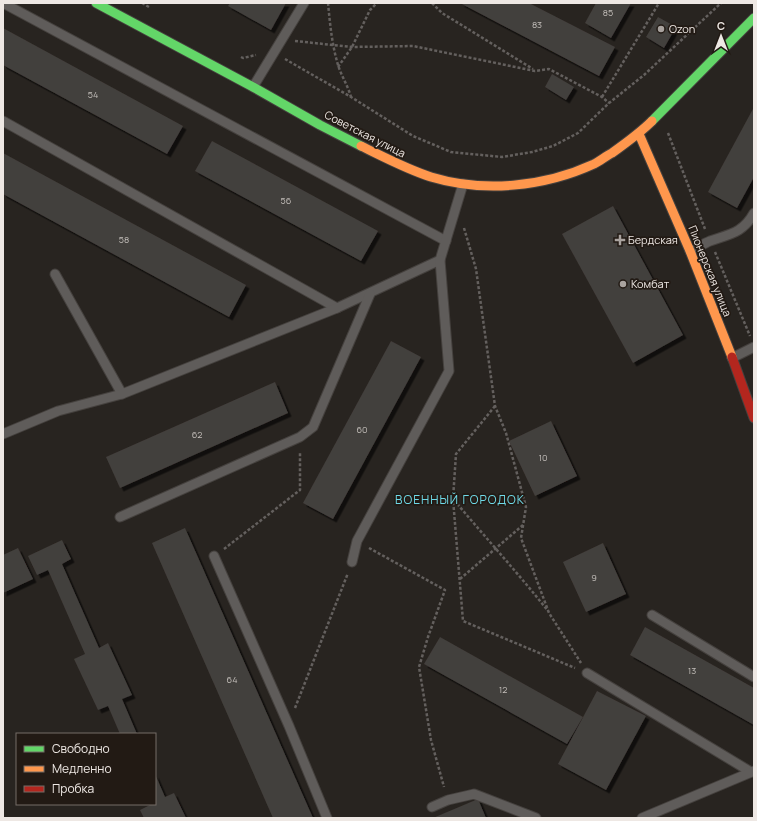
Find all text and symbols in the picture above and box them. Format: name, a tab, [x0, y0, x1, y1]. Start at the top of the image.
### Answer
house number: 85	[603, 6, 613, 19]
north arrow	[701, 16, 741, 56]
house number: 83	[532, 18, 542, 31]
text: С	[717, 18, 725, 33]
place label: Ozon	[669, 21, 695, 36]
marker: Ozon	[656, 24, 666, 34]
house number: 54	[88, 88, 98, 101]
street label: Советская улица	[322, 107, 408, 160]
house number: 56	[281, 194, 292, 207]
street label: Пионерская улица	[685, 223, 736, 319]
place label: Бердская	[628, 232, 678, 247]
house number: 58	[119, 233, 129, 246]
marker: Бердская	[615, 235, 625, 245]
place label: Комбат	[631, 276, 670, 291]
marker: Комбат	[618, 279, 628, 289]
house number: 60	[356, 423, 368, 436]
house number: 62	[192, 428, 202, 441]
house number: 10	[539, 451, 548, 464]
district label: ВОЕННЫЙ ГОРОДОК	[395, 491, 525, 508]
house number: 9	[591, 571, 597, 584]
house number: 13	[688, 664, 696, 677]
house number: 64	[227, 673, 237, 686]
house number: 12	[499, 683, 507, 696]
legend	[16, 733, 156, 805]
text: Свободно	[52, 740, 110, 757]
text: Медленно	[52, 760, 112, 777]
text: Пробка	[52, 780, 94, 797]

